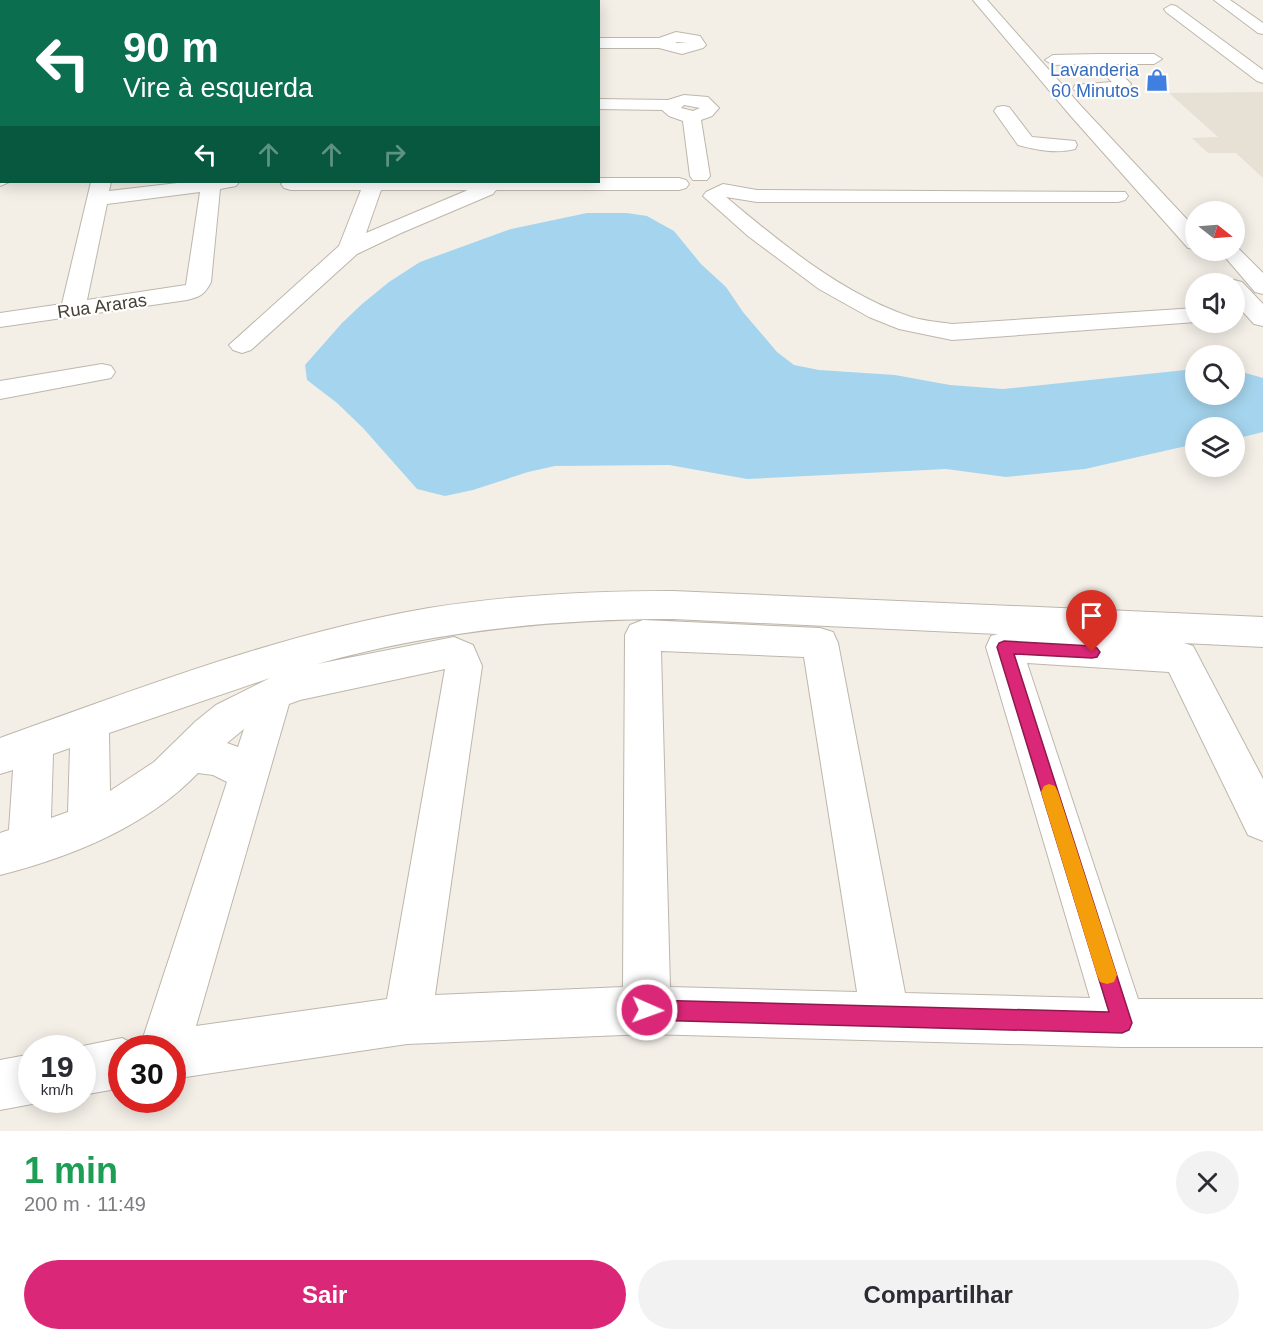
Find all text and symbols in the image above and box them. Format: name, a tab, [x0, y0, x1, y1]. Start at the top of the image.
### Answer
icon: left	[24, 24, 102, 102]
text: 90 m	[123, 24, 219, 71]
place label: Lavanderia 60 Minutos	[1050, 60, 1140, 101]
shop icon: Lavanderia 60 Minutos	[1144, 67, 1170, 93]
text: Vire à esquerda	[123, 73, 313, 103]
icon: left	[189, 138, 222, 171]
icon: ahead	[252, 138, 285, 171]
icon: ahead	[315, 138, 348, 171]
icon: right	[378, 138, 411, 171]
north arrow	[1185, 201, 1245, 261]
map controls	[1185, 201, 1245, 477]
button: sound	[1185, 273, 1245, 333]
street label: Rua Araras	[56, 290, 148, 322]
button: search	[1185, 345, 1245, 405]
button: layers	[1185, 417, 1245, 477]
pin	[1066, 590, 1117, 652]
icon: arrive	[1075, 599, 1108, 632]
position arrow	[615, 978, 679, 1042]
speed limit sign: 30	[108, 1035, 186, 1113]
text: 19	[40, 1050, 74, 1083]
text: km/h	[41, 1081, 73, 1098]
text: 1 min	[24, 1150, 118, 1191]
button: close	[1176, 1151, 1239, 1214]
text: 200 m · 11:49	[24, 1193, 146, 1215]
button: Sair	[24, 1260, 626, 1329]
button: Compartilhar	[638, 1260, 1239, 1329]

